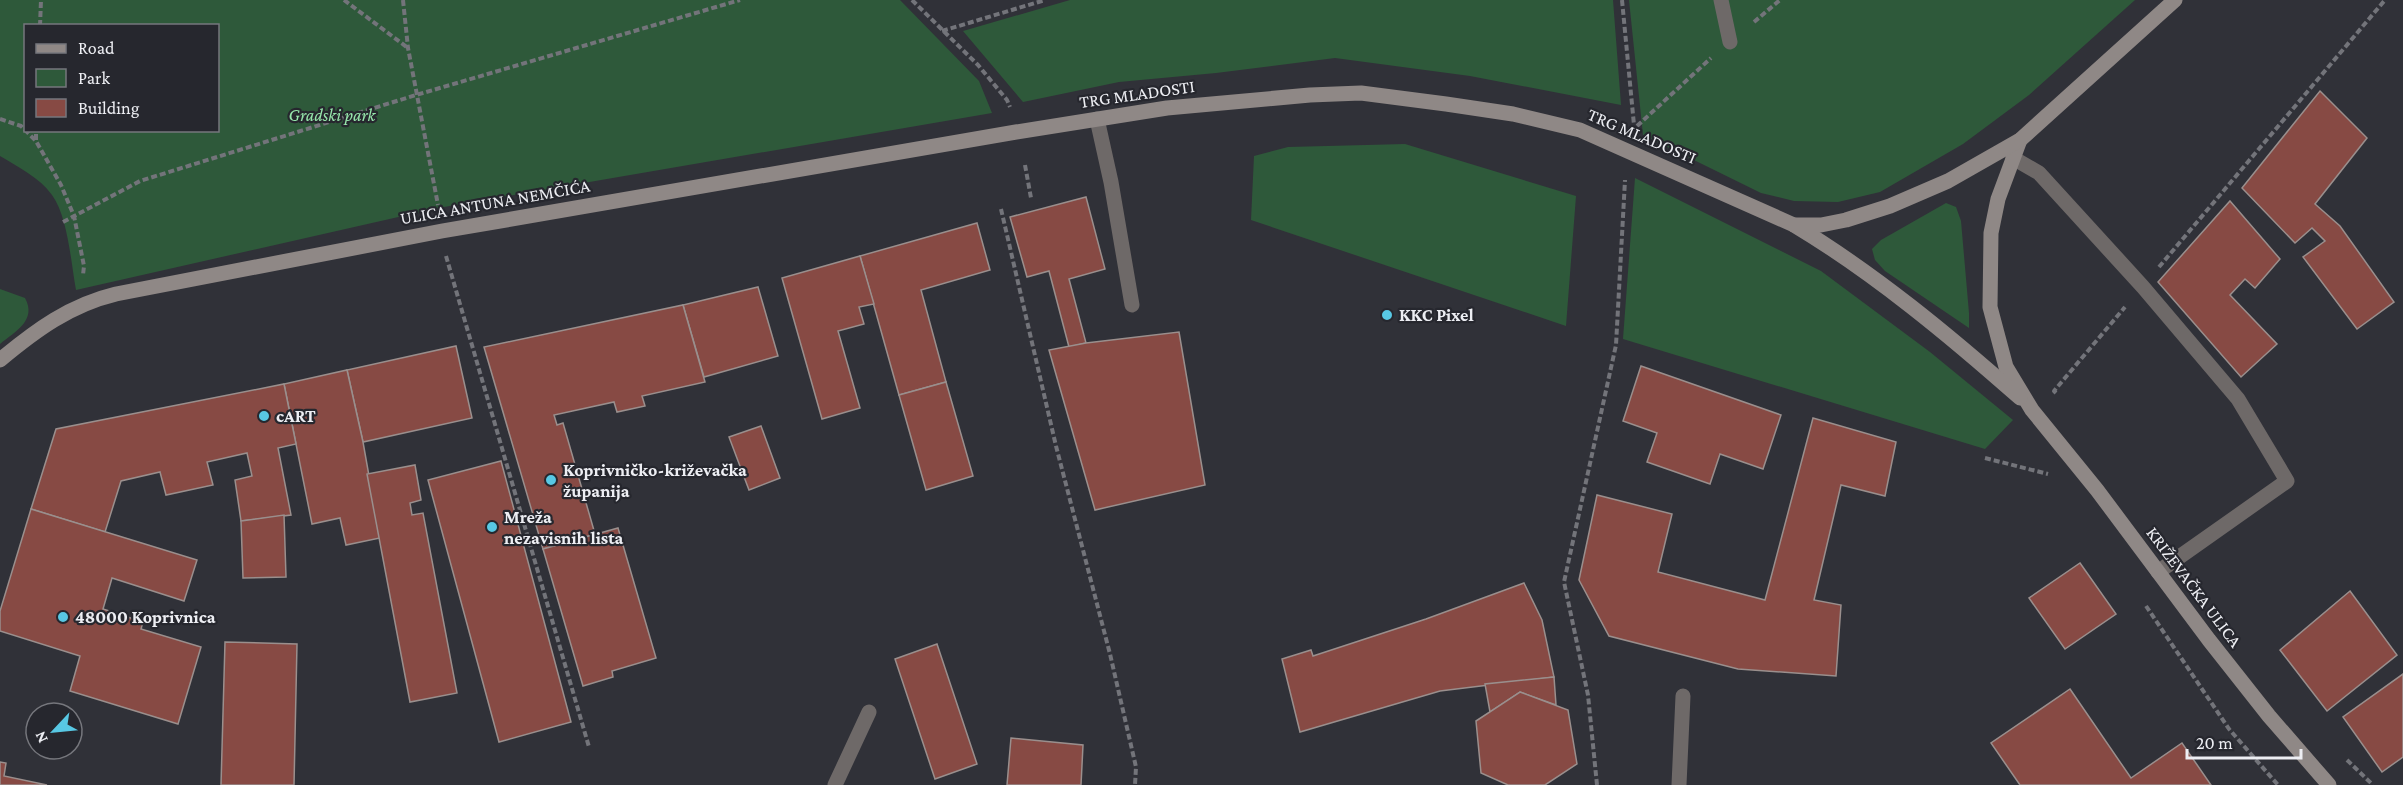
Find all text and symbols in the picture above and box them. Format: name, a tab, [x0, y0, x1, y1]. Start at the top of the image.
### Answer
legend	[24, 24, 219, 132]
text: Road	[78, 38, 115, 58]
text: Park	[78, 68, 110, 88]
street label: TRG MLADOSTI	[1078, 76, 1196, 112]
text: Building	[78, 98, 140, 118]
street label: TRG MLADOSTI	[1585, 104, 1699, 168]
park label: Gradski park	[289, 105, 377, 125]
street label: ULICA ANTUNA NEMČIĆA	[399, 175, 592, 229]
place label: KKC Pixel	[1399, 305, 1474, 325]
marker: KKC Pixel	[1380, 308, 1394, 322]
place label: cART	[276, 406, 316, 426]
marker: cART	[257, 409, 271, 423]
place label: Koprivničko-križevačka županija	[563, 460, 747, 502]
marker: Koprivničko-križevačka županija	[544, 473, 558, 487]
place label: Mreža nezavisnih lista	[504, 507, 624, 548]
marker: Mreža nezavisnih lista	[485, 520, 499, 534]
street label: KRIŽEVAČKA ULICA	[2142, 523, 2246, 652]
place label: 48000 Koprivnica	[75, 607, 216, 627]
marker: 48000 Koprivnica	[56, 610, 70, 624]
north arrow	[24, 701, 84, 761]
scale bar	[2187, 722, 2301, 760]
text: N	[31, 729, 51, 746]
text: 20 m	[2196, 733, 2233, 753]

